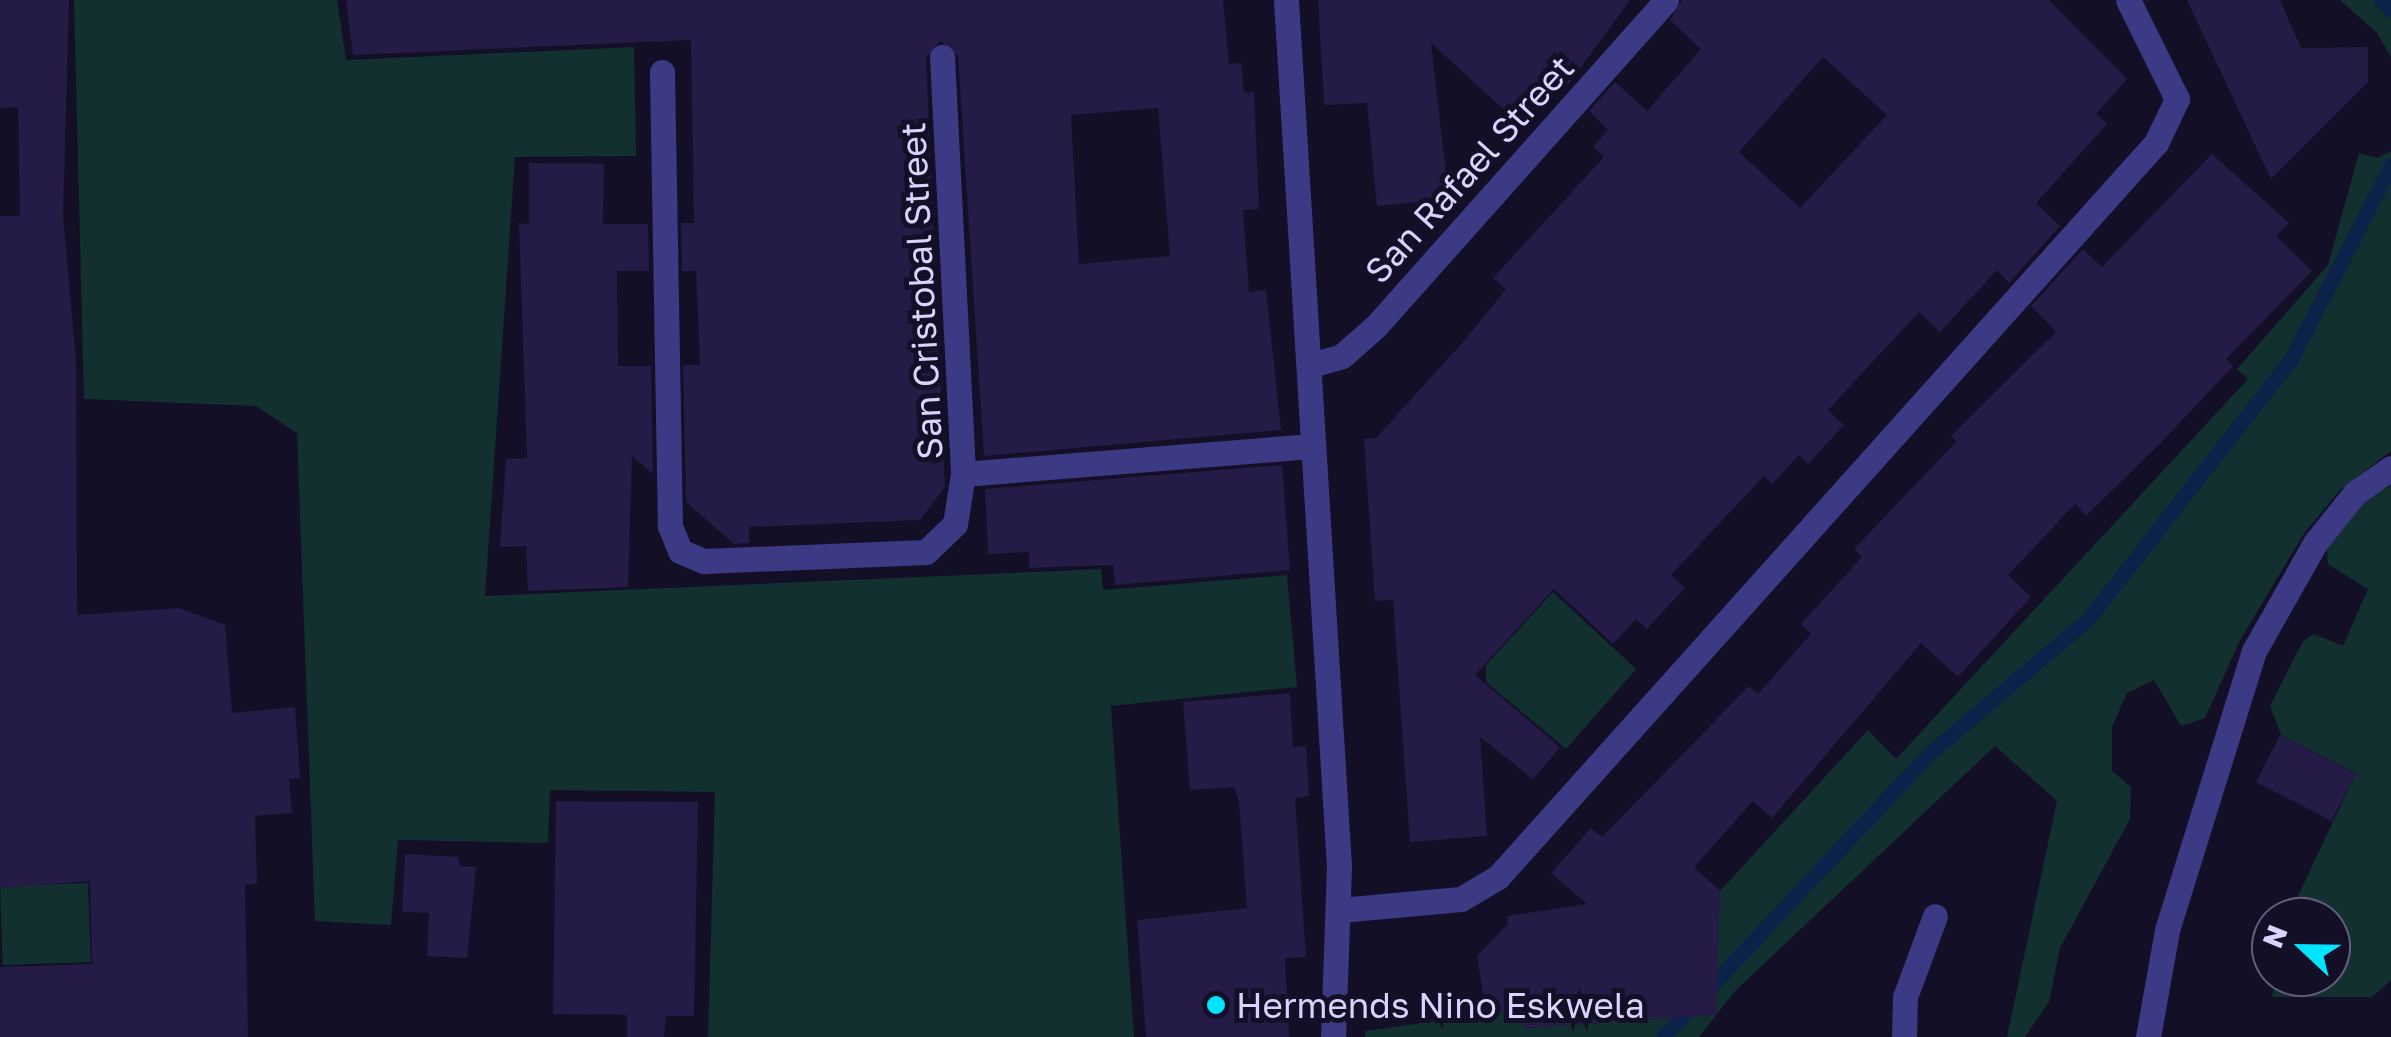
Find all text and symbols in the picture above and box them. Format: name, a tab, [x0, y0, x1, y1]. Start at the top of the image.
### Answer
street label: San Rafael Street	[1356, 47, 1582, 291]
street label: San Cristobal Street	[891, 121, 951, 461]
north arrow	[2251, 897, 2351, 997]
text: N	[2255, 920, 2294, 952]
place label: Hermends Nino Eskwela	[1236, 984, 1645, 1026]
marker: Hermends Nino Eskwela	[1205, 994, 1227, 1016]

